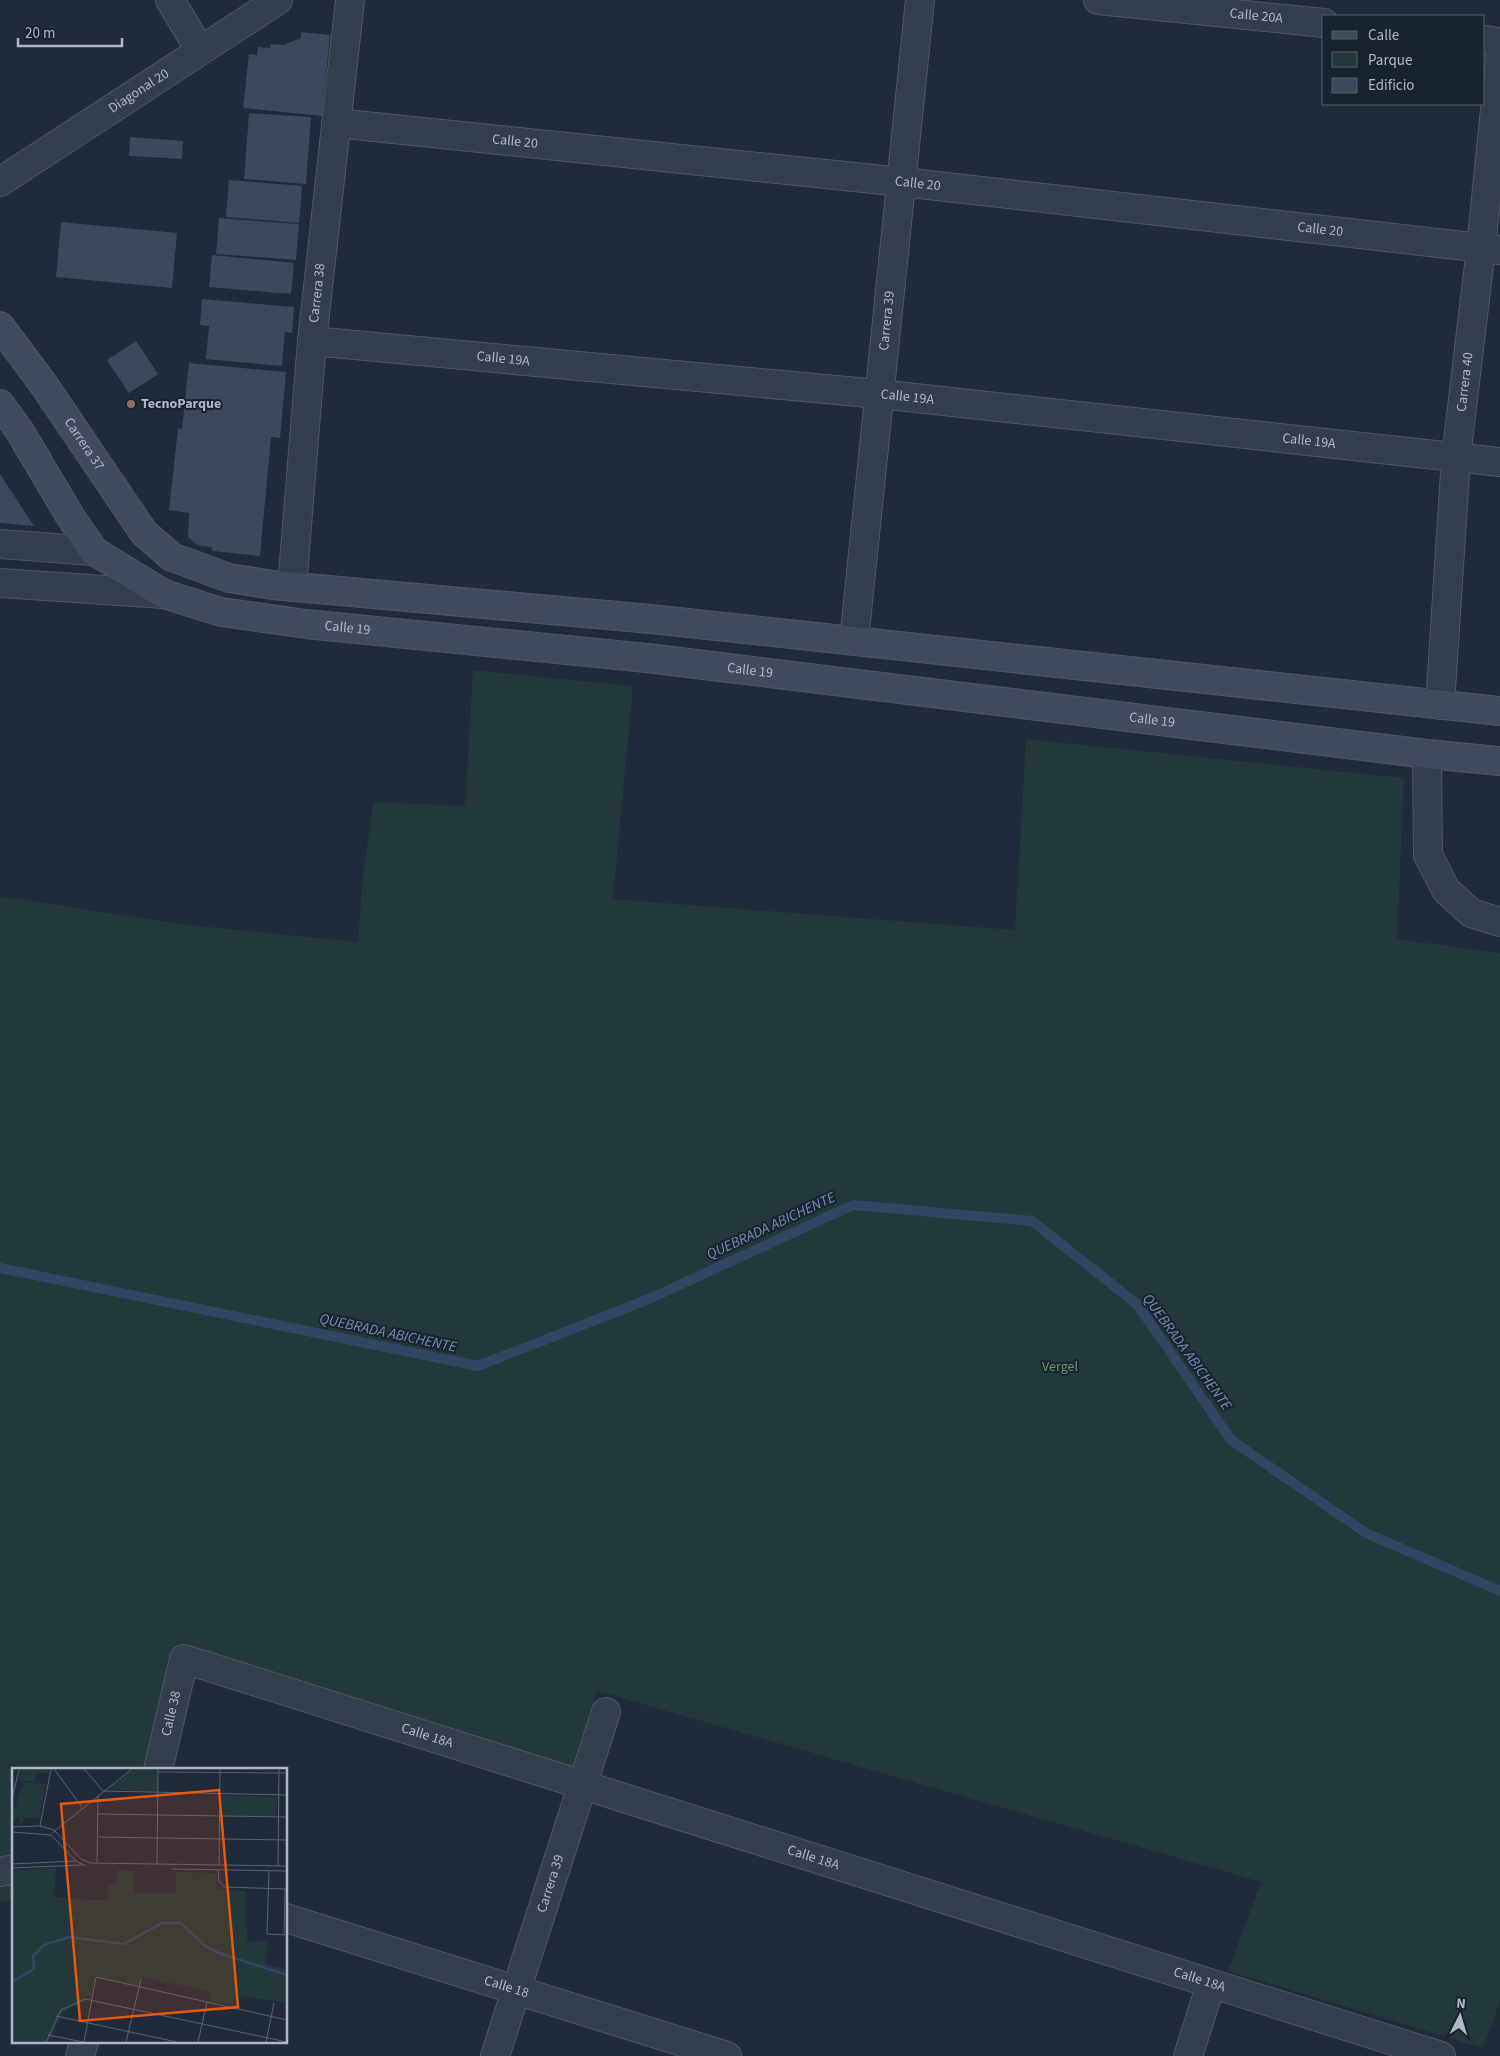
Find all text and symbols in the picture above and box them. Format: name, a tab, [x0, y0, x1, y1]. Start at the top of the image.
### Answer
street label: Calle 20A	[1229, 3, 1284, 29]
scale bar	[18, 15, 121, 47]
legend	[1322, 15, 1485, 105]
text: 20 m	[25, 23, 55, 44]
text: Calle	[1368, 25, 1399, 46]
text: Parque	[1368, 50, 1412, 71]
street label: Diagonal 20	[105, 64, 173, 118]
text: Edificio	[1368, 75, 1415, 96]
street label: Calle 20	[491, 129, 539, 154]
street label: Calle 20	[894, 171, 942, 196]
street label: Calle 20	[1296, 217, 1344, 242]
street label: Carrera 38	[304, 262, 331, 324]
street label: Carrera 39	[874, 290, 900, 352]
street label: Calle 19A	[476, 346, 531, 371]
street label: Carrera 40	[1452, 351, 1479, 413]
street label: Calle 19A	[880, 384, 935, 410]
place label: TecnoParque	[141, 394, 221, 414]
marker: TecnoParque	[125, 398, 137, 410]
street label: Carrera 37	[59, 414, 109, 475]
street label: Calle 19A	[1281, 428, 1337, 454]
street label: Calle 19	[324, 616, 371, 640]
street label: Calle 19	[726, 658, 774, 683]
street label: Calle 19	[1128, 707, 1176, 733]
water label: QUEBRADA ABICHENTE	[703, 1187, 839, 1265]
water label: QUEBRADA ABICHENTE	[1137, 1289, 1237, 1415]
water label: QUEBRADA ABICHENTE	[317, 1308, 459, 1358]
park label: Vergel	[1042, 1357, 1078, 1377]
street label: Calle 38	[156, 1689, 186, 1738]
street label: Calle 18A	[399, 1718, 456, 1754]
inset map	[12, 1768, 288, 2044]
street label: Calle 18A	[785, 1840, 842, 1875]
street label: Carrera 39	[532, 1852, 569, 1915]
street label: Calle 18A	[1171, 1962, 1228, 1997]
street label: Calle 18	[482, 1971, 531, 2003]
north arrow	[1435, 1991, 1485, 2041]
text: N	[1456, 1994, 1467, 2014]

